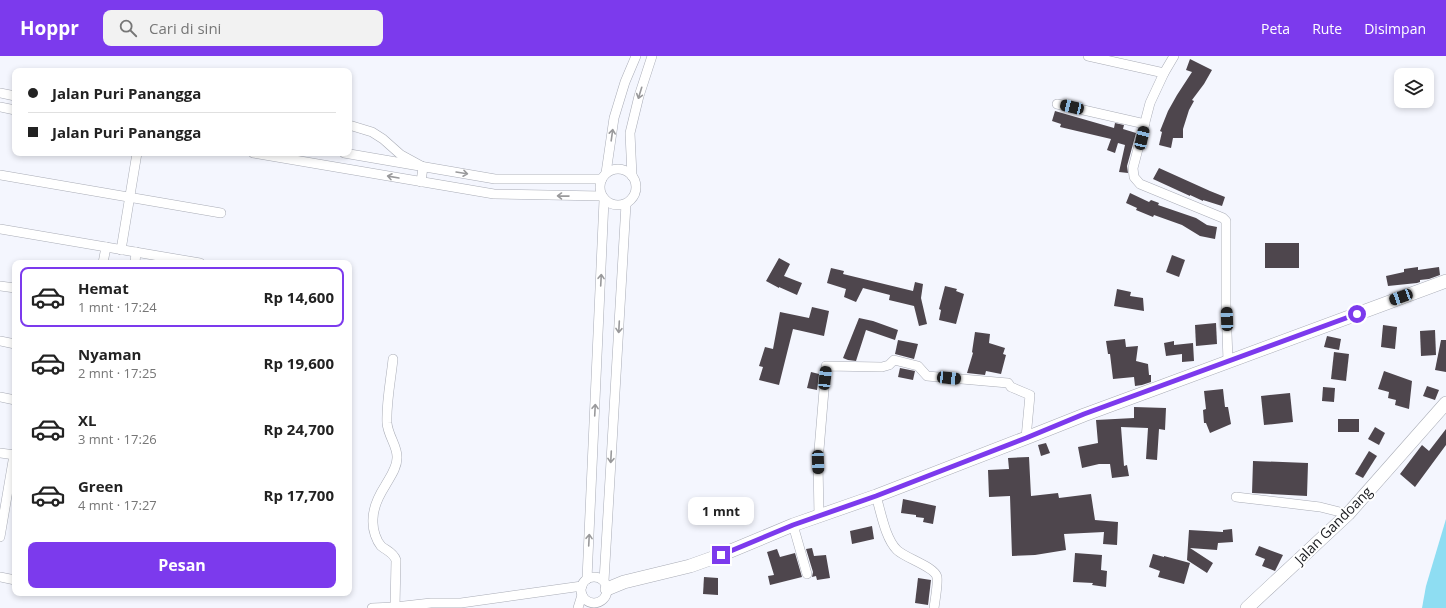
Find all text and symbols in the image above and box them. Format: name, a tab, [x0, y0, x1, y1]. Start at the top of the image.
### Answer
search box	[103, 10, 383, 46]
text: Hoppr	[20, 15, 79, 41]
icon: search	[117, 17, 139, 39]
text: Cari di sini	[149, 18, 221, 38]
text: Peta	[1261, 19, 1290, 38]
text: Rute	[1312, 19, 1342, 38]
text: Disimpan	[1364, 19, 1426, 38]
map controls	[1394, 68, 1434, 108]
button: layers	[1394, 68, 1434, 108]
text: Jalan Puri Panangga	[52, 83, 201, 103]
one-way arrow	[636, 86, 643, 99]
car	[1059, 98, 1085, 116]
text: Jalan Puri Panangga	[52, 122, 201, 142]
car	[1133, 125, 1151, 151]
one-way arrow	[608, 129, 616, 142]
one-way arrow	[455, 169, 468, 177]
one-way arrow	[386, 173, 399, 181]
one-way arrow	[557, 192, 570, 199]
one-way arrow	[597, 274, 604, 287]
text: Hemat	[78, 278, 129, 298]
icon: car	[30, 279, 66, 315]
text: Rp 14,600	[264, 287, 334, 307]
car	[1388, 287, 1414, 307]
text: 1 mnt · 17:24	[78, 298, 157, 316]
route start	[1348, 305, 1366, 323]
car	[1221, 307, 1233, 331]
one-way arrow	[615, 320, 622, 333]
text: Nyaman	[78, 344, 141, 364]
icon: car	[30, 345, 66, 381]
text: Rp 19,600	[264, 353, 334, 373]
text: 2 mnt · 17:25	[78, 364, 157, 382]
car	[818, 365, 832, 391]
car	[936, 371, 962, 385]
one-way arrow	[591, 404, 599, 417]
text: XL	[78, 410, 96, 430]
icon: car	[30, 411, 66, 447]
text: Rp 24,700	[264, 419, 334, 439]
text: 3 mnt · 17:26	[78, 430, 157, 448]
one-way arrow	[608, 450, 615, 463]
car	[812, 450, 824, 474]
text: Green	[78, 476, 123, 496]
icon: car	[30, 477, 66, 513]
street label: Jalan Gandoang	[1289, 482, 1376, 569]
text: Rp 17,700	[264, 485, 334, 505]
text: 4 mnt · 17:27	[78, 496, 157, 514]
callout: 1 mnt	[688, 497, 754, 525]
text: 1 mnt	[702, 502, 740, 520]
one-way arrow	[585, 534, 593, 547]
button: Pesan	[28, 542, 336, 588]
route end	[712, 546, 730, 564]

